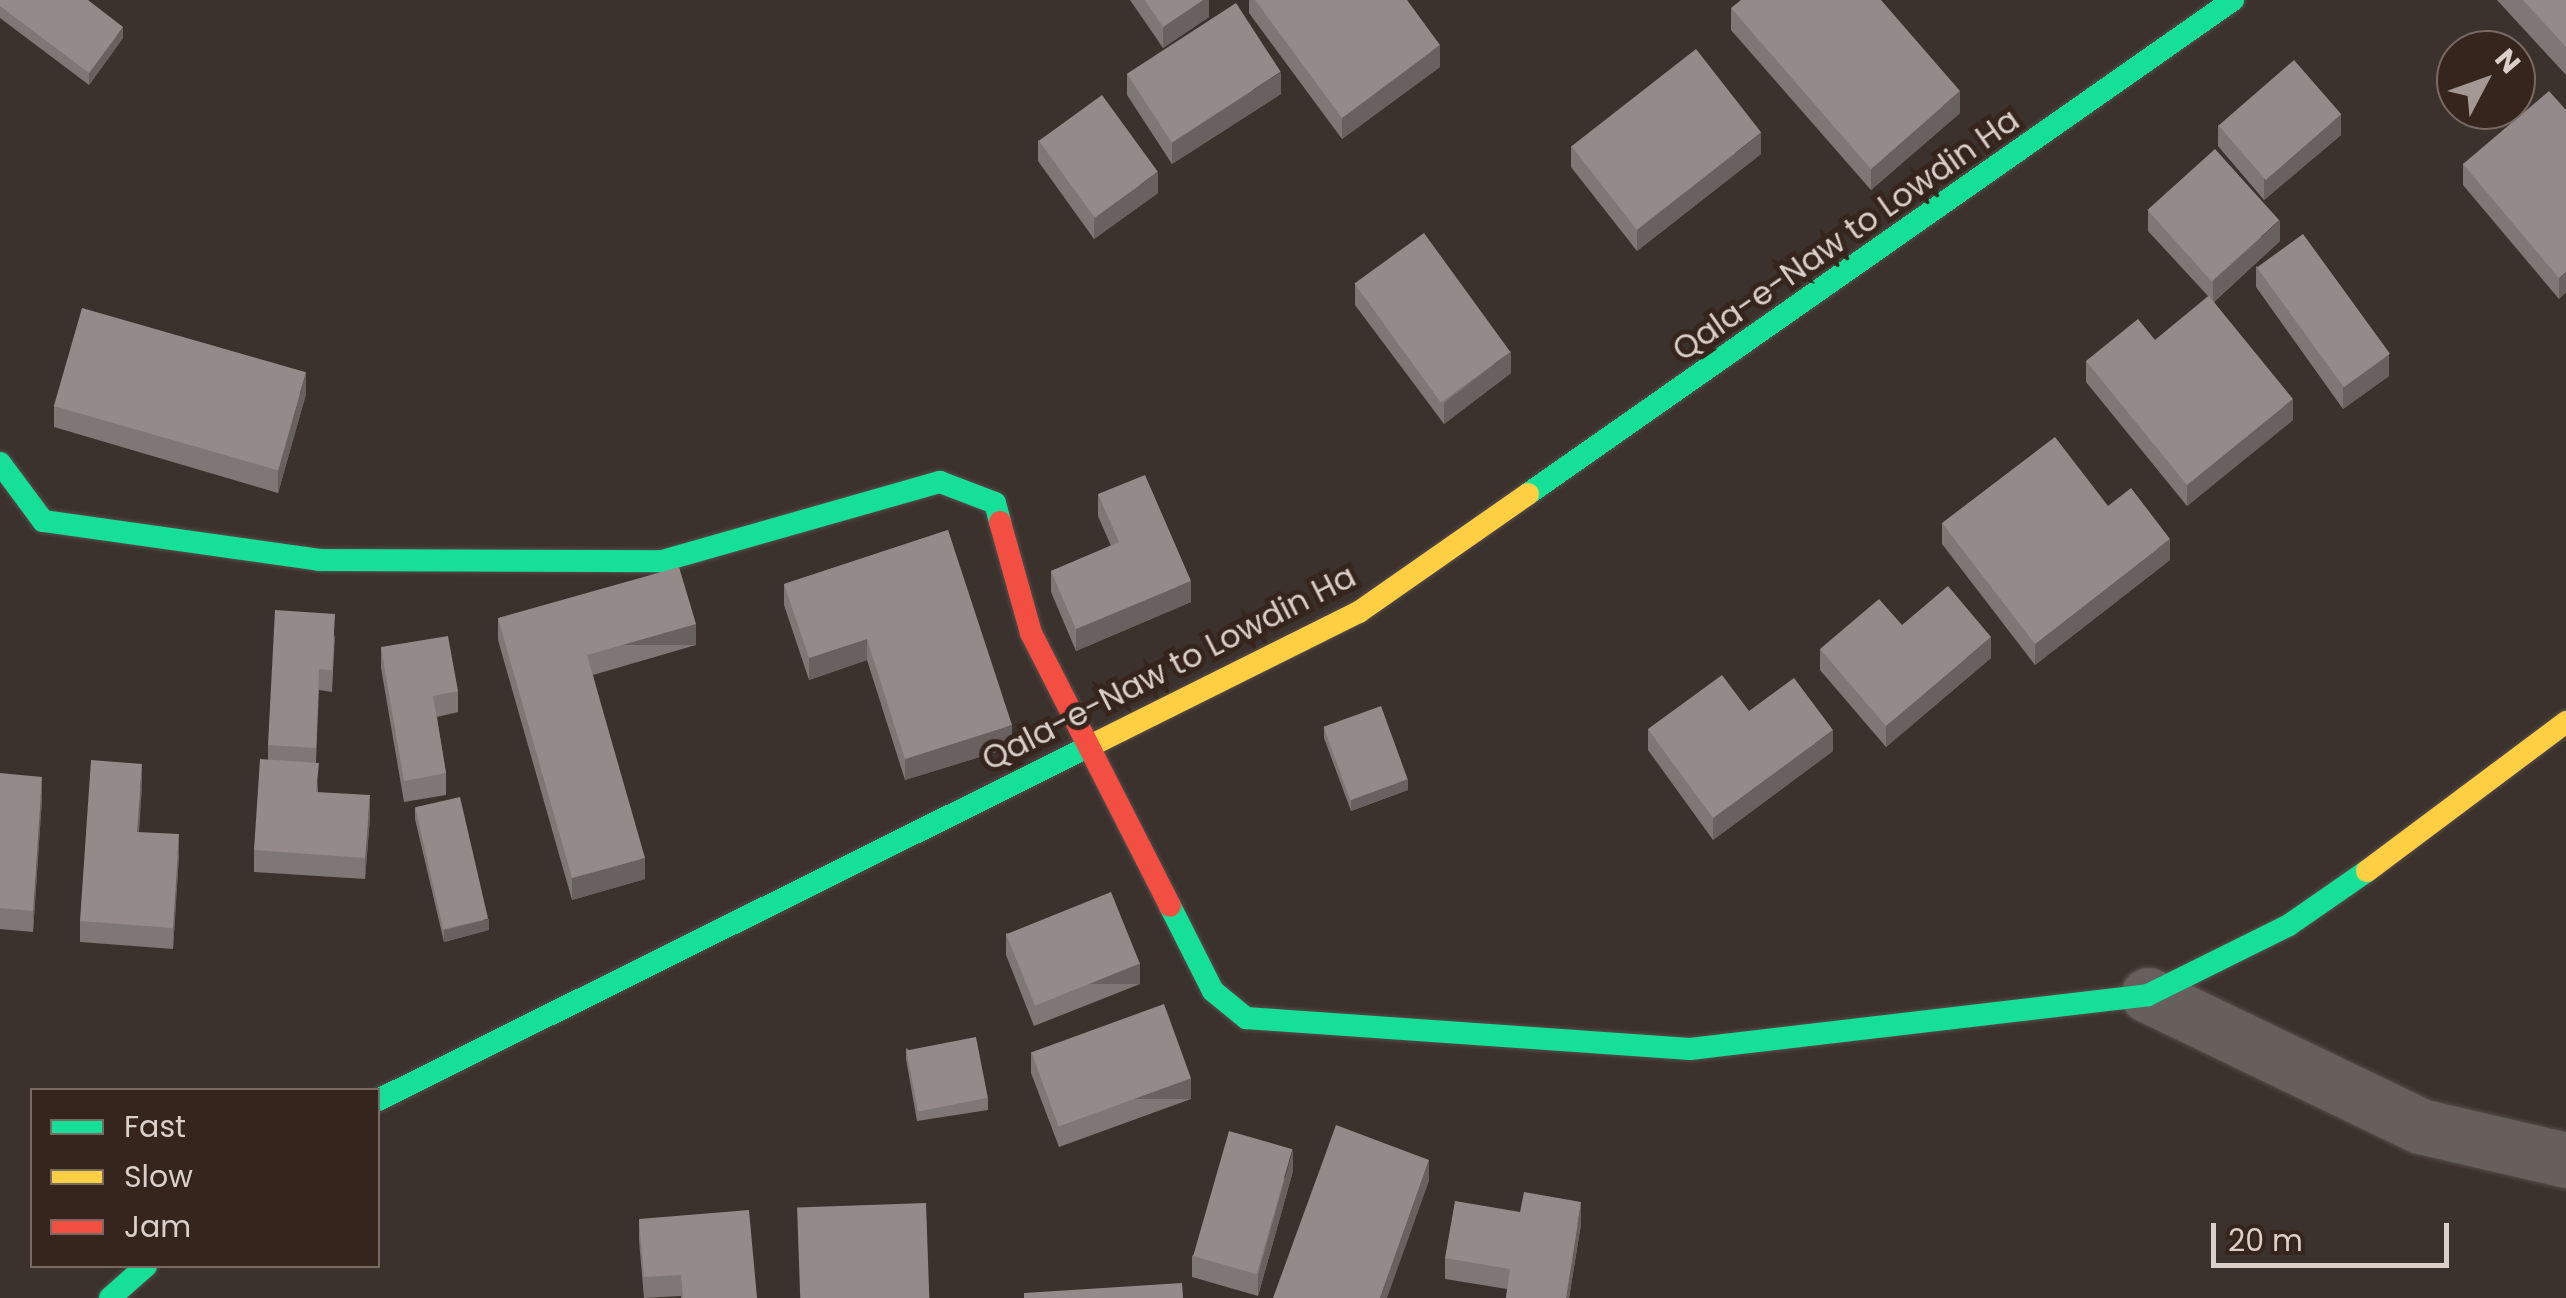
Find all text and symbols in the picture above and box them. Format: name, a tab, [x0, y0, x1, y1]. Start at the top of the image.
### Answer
north arrow	[2436, 30, 2536, 130]
text: N	[2486, 41, 2529, 82]
street label: Qala-e-Naw to Lowdin Ha	[1665, 101, 2027, 369]
street label: Qala-e-Naw to Lowdin Ha	[976, 557, 1362, 779]
legend	[30, 1088, 380, 1268]
text: Fast	[124, 1105, 186, 1148]
text: Slow	[124, 1155, 193, 1198]
scale bar	[2216, 1203, 2454, 1265]
text: Jam	[124, 1205, 191, 1248]
text: 20 m	[2228, 1219, 2303, 1262]

